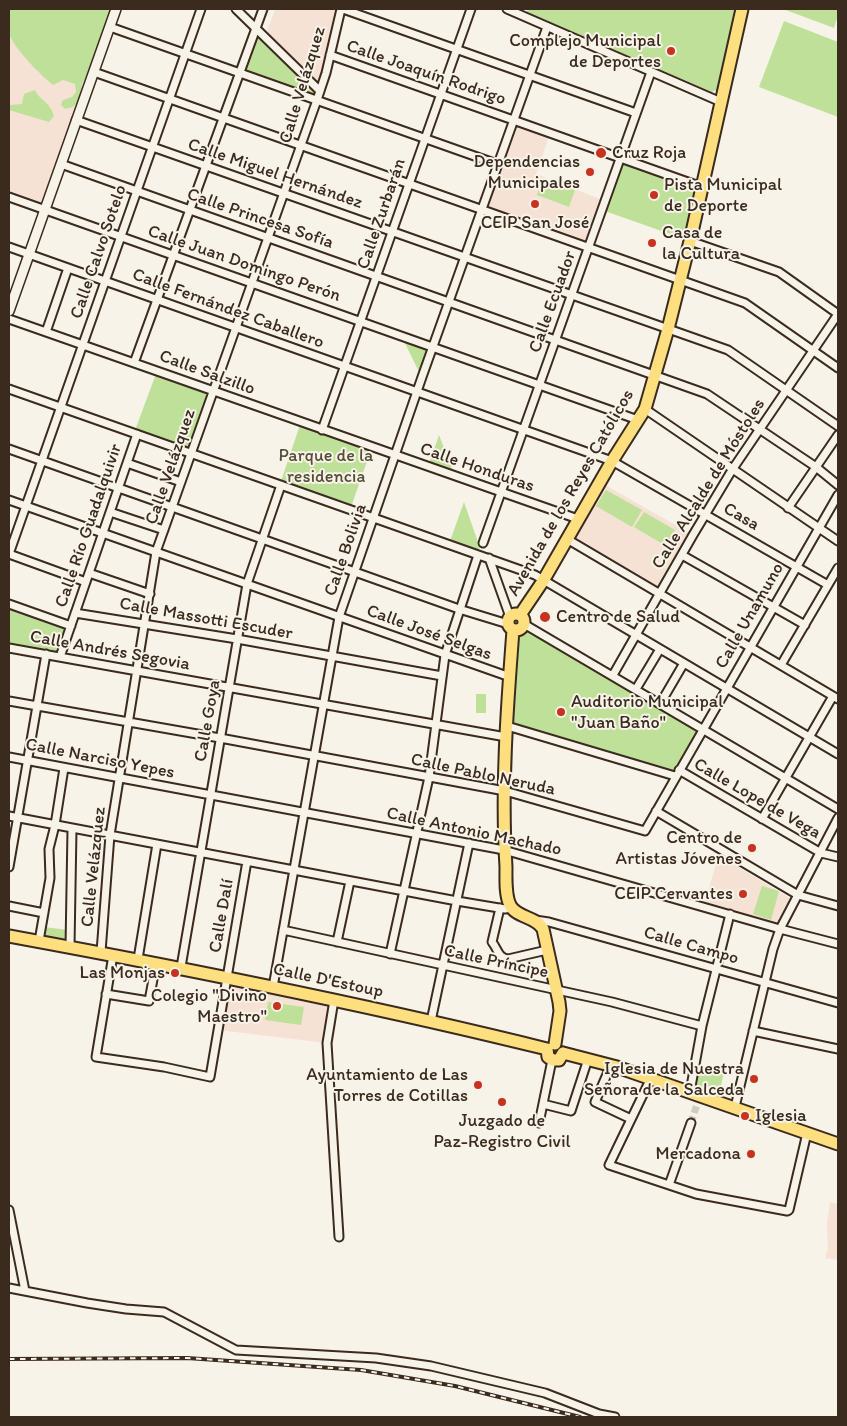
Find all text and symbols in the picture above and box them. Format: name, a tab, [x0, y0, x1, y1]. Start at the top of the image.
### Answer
street label: Calle Velázquez	[275, 24, 331, 146]
place label: Complejo Municipal de Deportes	[509, 30, 661, 72]
street label: Calle Joaquín Rodrigo	[343, 36, 509, 110]
marker: Complejo Municipal de Deportes	[665, 45, 677, 57]
street label: Calle Miguel Hernández	[185, 134, 365, 214]
place label: Cruz Roja	[612, 142, 686, 164]
marker: Cruz Roja	[594, 146, 608, 160]
place label: Dependencias Municipales	[473, 151, 580, 193]
street label: Calle Zurbarán	[353, 156, 411, 272]
marker: Dependencias Municipales	[584, 166, 596, 178]
place label: Pista Municipal de Deporte	[664, 174, 782, 216]
street label: Calle Calvo Sotelo	[66, 182, 132, 322]
street label: Calle Princesa Sofía	[184, 184, 336, 254]
marker: Pista Municipal de Deporte	[648, 189, 660, 201]
marker: CEIP San José	[529, 198, 541, 210]
place label: CEIP San José	[481, 212, 589, 234]
street label: Calle Juan Domingo Perón	[145, 221, 343, 307]
place label: Casa de la Cultura	[662, 222, 740, 264]
marker: Casa de la Cultura	[646, 237, 658, 249]
street label: Calle Ecuador	[525, 248, 581, 356]
street label: Calle Fernández Caballero	[129, 264, 327, 354]
street label: Calle Salzillo	[156, 346, 258, 400]
street label: Avenida de los Reyes Católicos	[503, 386, 639, 600]
street label: Calle Alcalde de Móstoles	[648, 395, 770, 573]
street label: Calle Velázquez	[141, 406, 201, 528]
street label: Calle Honduras	[417, 438, 537, 498]
street label: Calle Río Guadalquivir	[51, 441, 127, 611]
park label: Parque de la residencia	[279, 445, 373, 488]
street label: Casa	[719, 498, 763, 536]
street label: Calle Bolivia	[320, 501, 372, 599]
street label: Calle Unamuno	[711, 559, 789, 673]
street label: Calle Massotti Escuder	[118, 593, 294, 645]
street label: Calle José Selgas	[363, 600, 495, 666]
place label: Centro de Salud	[556, 606, 680, 628]
marker: Centro de Salud	[538, 610, 552, 624]
street label: Calle Andrés Segovia	[28, 626, 192, 676]
street label: Calle Goya	[190, 678, 226, 764]
place label: Auditorio Municipal "Juan Baño"	[571, 691, 723, 734]
marker: Auditorio Municipal "Juan Baño"	[555, 706, 567, 718]
street label: Calle Narciso Yepes	[24, 734, 176, 784]
street label: Calle Pablo Neruda	[409, 749, 557, 801]
street label: Calle Lope de Vega	[690, 754, 824, 844]
street label: Calle Antonio Machado	[385, 803, 563, 861]
street label: Calle Velázquez	[77, 806, 111, 928]
place label: Centro de Artistas Jóvenes	[615, 827, 742, 870]
marker: Centro de Artistas Jóvenes	[746, 842, 758, 854]
street label: Calle Dalí	[205, 877, 239, 955]
place label: CEIP Cervantes	[614, 883, 733, 905]
marker: CEIP Cervantes	[737, 888, 749, 900]
street label: Calle Campo	[641, 922, 741, 970]
street label: Calle Príncipe	[442, 940, 550, 984]
street label: Calle D'Estoup	[271, 959, 385, 1003]
place label: Las Monjas	[80, 962, 165, 984]
marker: Las Monjas	[169, 967, 181, 979]
place label: Colegio "Divino Maestro"	[151, 985, 267, 1028]
marker: Colegio "Divino Maestro"	[271, 1000, 283, 1012]
place label: Iglesia de Nuestra Señora de la Salceda	[584, 1058, 744, 1100]
place label: Ayuntamiento de Las Torres de Cotillas	[306, 1064, 468, 1106]
marker: Iglesia de Nuestra Señora de la Salceda	[748, 1073, 760, 1085]
marker: Ayuntamiento de Las Torres de Cotillas	[472, 1079, 484, 1091]
marker: Juzgado de Paz-Registro Civil	[496, 1096, 508, 1108]
place label: Iglesia	[755, 1105, 807, 1127]
place label: Juzgado de Paz-Registro Civil	[433, 1110, 571, 1152]
marker: Iglesia	[739, 1110, 751, 1122]
place label: Mercadona	[656, 1143, 741, 1165]
marker: Mercadona	[745, 1148, 757, 1160]

